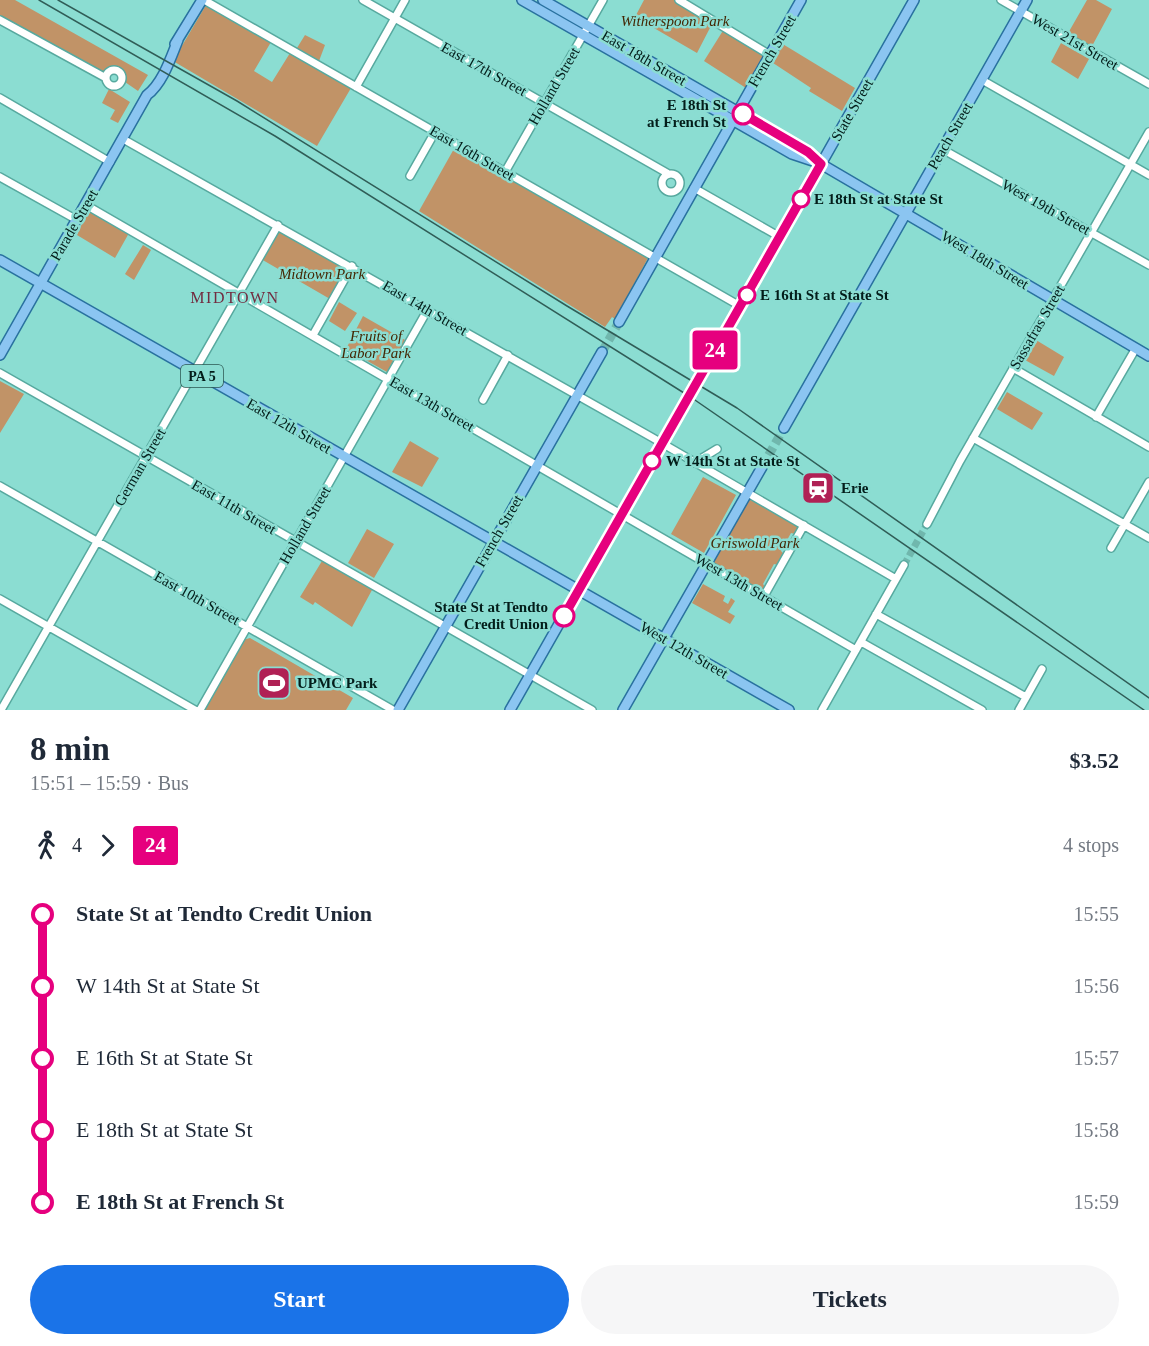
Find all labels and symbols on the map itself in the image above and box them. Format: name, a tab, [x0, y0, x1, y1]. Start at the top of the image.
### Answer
street label: French Street	[745, 11, 799, 90]
street label: West 21st Street	[1029, 11, 1122, 74]
park label: Witherspoon Park	[621, 13, 730, 29]
street label: East 18th Street	[599, 27, 690, 89]
street label: East 17th Street	[439, 39, 530, 99]
street label: Holland Street	[525, 44, 583, 128]
street label: State Street	[828, 76, 877, 144]
place label: E 18th St at French St	[647, 97, 726, 130]
street label: Peach Street	[924, 99, 976, 172]
marker: E 18th St at French St	[732, 103, 754, 125]
street label: East 16th Street	[427, 122, 518, 184]
street label: West 19th Street	[999, 176, 1094, 238]
street label: Parade Street	[47, 186, 101, 263]
marker: E 18th St at State St	[792, 190, 810, 208]
place label: E 18th St at State St	[814, 191, 943, 207]
street label: West 18th Street	[939, 228, 1032, 293]
park label: Midtown Park	[278, 266, 365, 282]
street label: East 14th Street	[380, 277, 471, 339]
street label: Sassafras Street	[1006, 281, 1068, 372]
marker: E 16th St at State St	[738, 286, 756, 304]
place label: E 16th St at State St	[760, 287, 889, 303]
district label: MIDTOWN	[190, 289, 280, 306]
park label: Fruits of Labor Park	[340, 328, 411, 361]
line badge: 24	[688, 330, 742, 370]
road number: PA 5	[181, 365, 223, 387]
street label: East 13th Street	[387, 373, 478, 435]
street label: East 12th Street	[244, 395, 335, 457]
street label: German Street	[111, 425, 169, 509]
marker: W 14th St at State St	[643, 452, 661, 470]
place label: W 14th St at State St	[666, 453, 799, 469]
station icon: Erie	[800, 470, 836, 506]
street label: East 11th Street	[189, 476, 280, 538]
place label: Erie	[841, 480, 869, 496]
street label: Holland Street	[276, 483, 334, 567]
street label: French Street	[472, 491, 526, 570]
park label: Griswold Park	[711, 535, 800, 551]
street label: West 13th Street	[692, 550, 786, 614]
street label: East 10th Street	[152, 568, 243, 628]
place label: State St at Tendto Credit Union	[434, 599, 549, 632]
marker: State St at Tendto Credit Union	[553, 605, 575, 627]
street label: West 12th Street	[637, 618, 731, 682]
sports icon: UPMC Park	[256, 665, 292, 701]
place label: UPMC Park	[297, 675, 378, 691]

